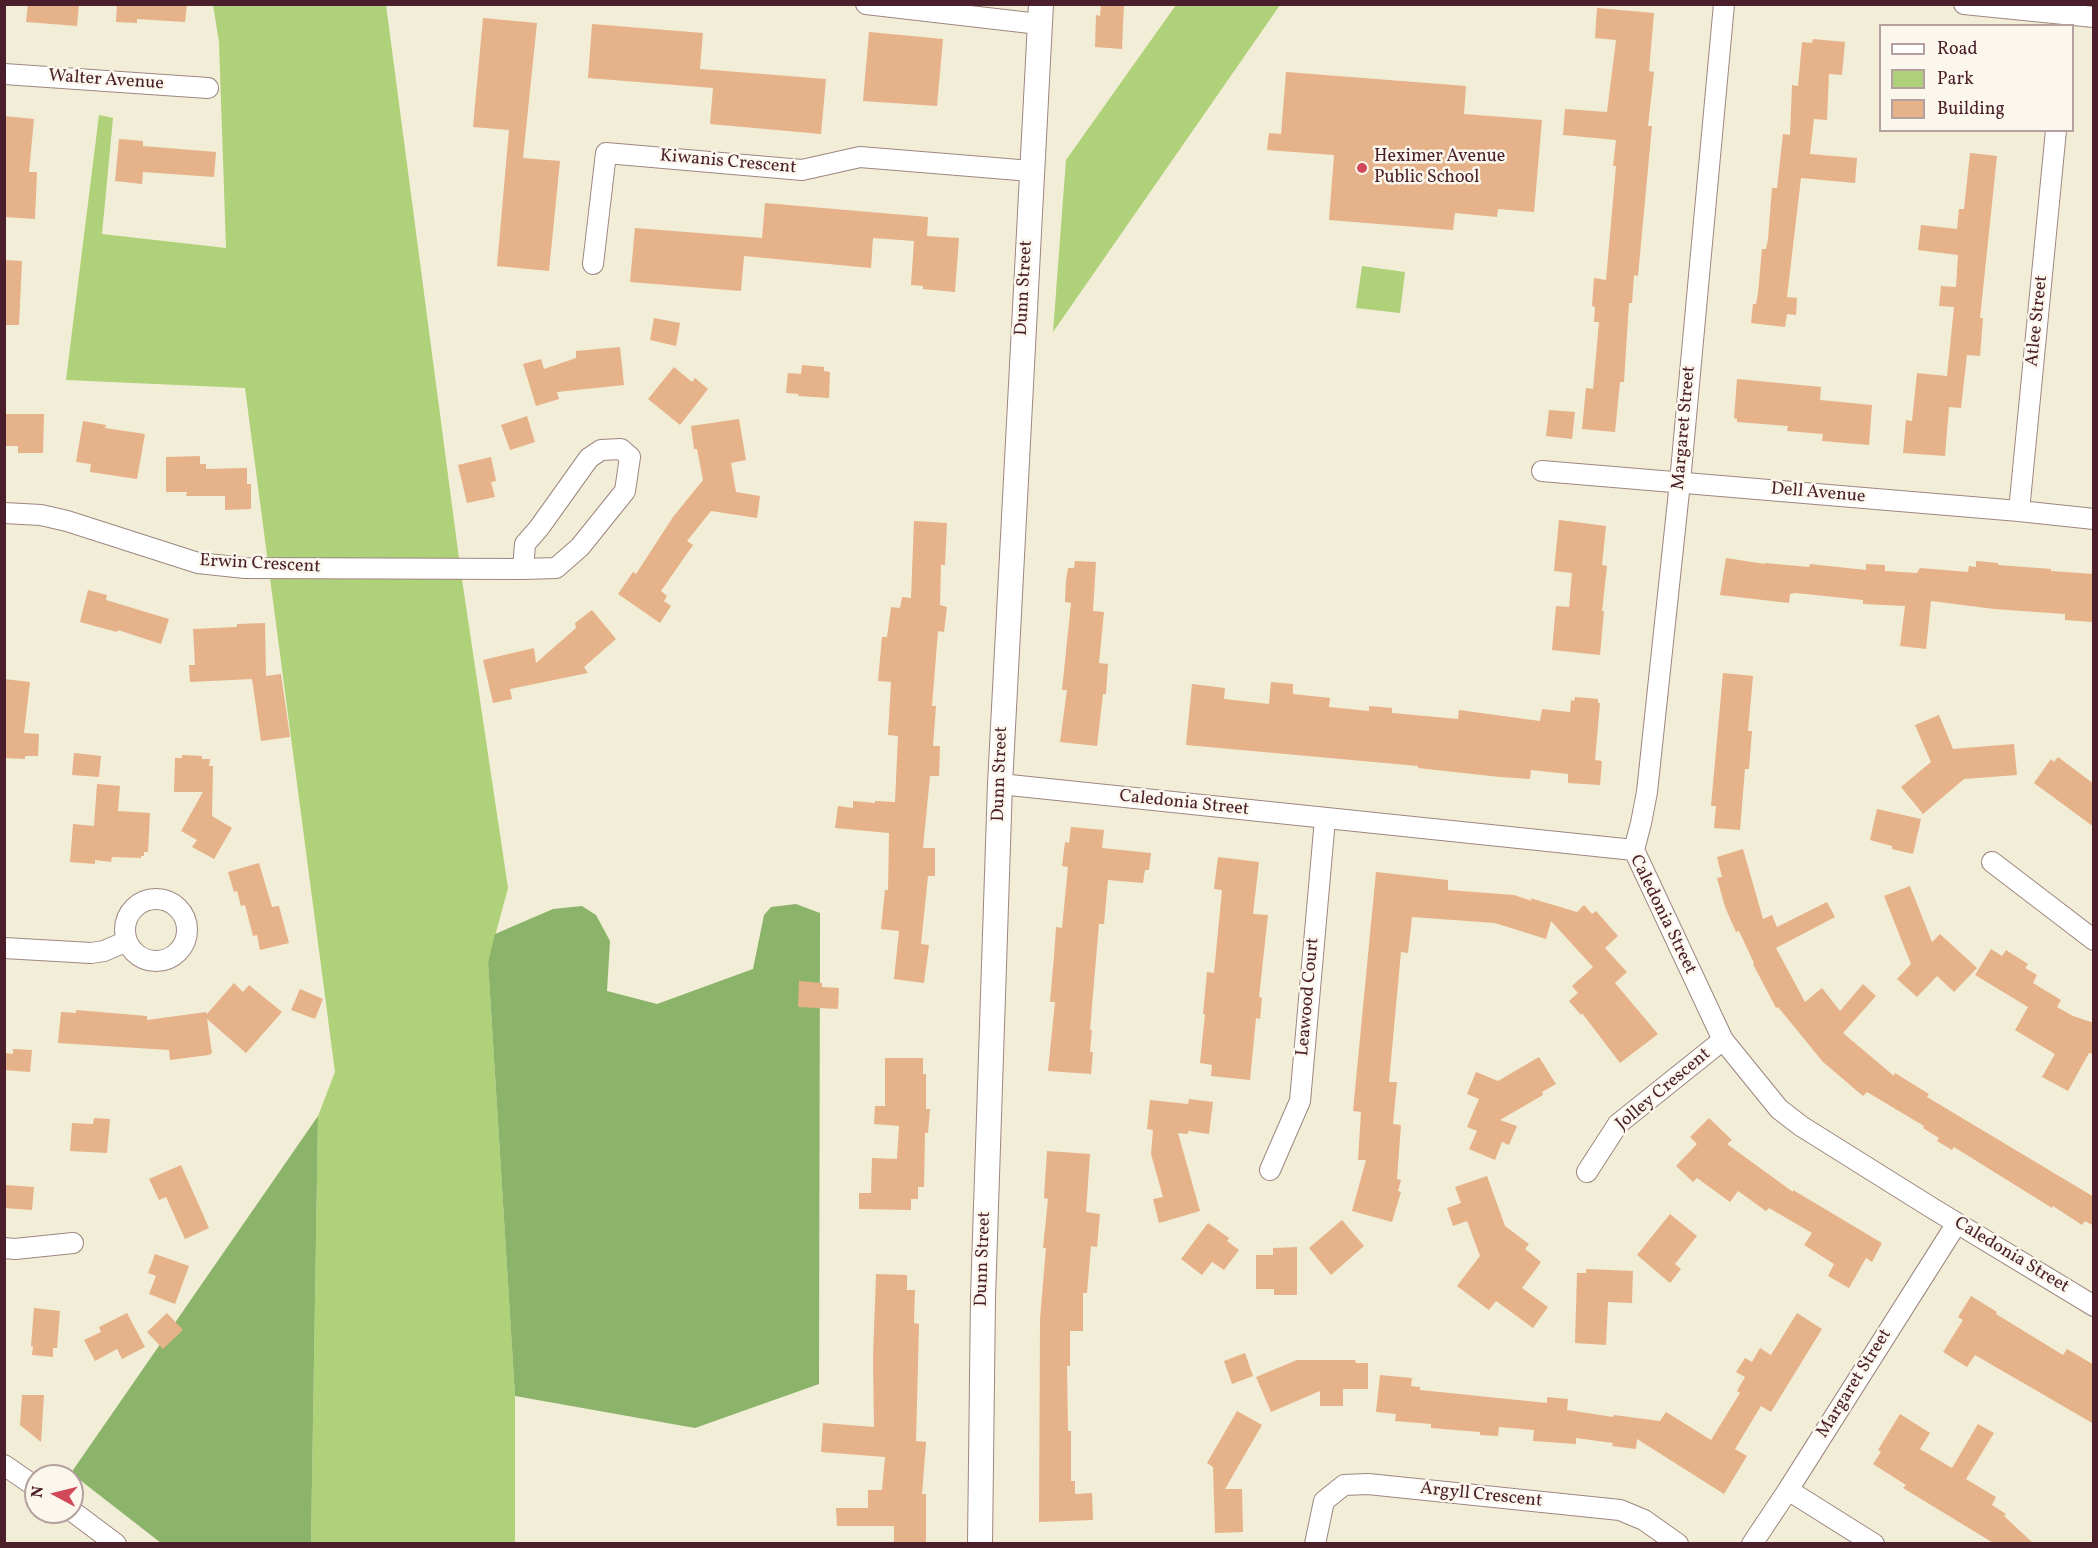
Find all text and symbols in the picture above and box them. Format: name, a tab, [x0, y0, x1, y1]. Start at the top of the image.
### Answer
legend	[1879, 24, 2074, 132]
text: Road	[1937, 37, 1978, 62]
street label: Walter Avenue	[47, 66, 165, 96]
text: Park	[1937, 67, 1974, 92]
text: Building	[1937, 97, 2005, 122]
street label: Kiwanis Crescent	[659, 146, 797, 180]
place label: Heximer Avenue Public School	[1374, 147, 1505, 190]
marker: Heximer Avenue Public School	[1355, 161, 1369, 175]
street label: Dunn Street	[1012, 240, 1038, 336]
street label: Atlee Street	[2022, 274, 2054, 368]
street label: Margaret Street	[1669, 365, 1701, 491]
street label: Dell Avenue	[1770, 479, 1866, 509]
street label: Erwin Crescent	[199, 551, 321, 579]
street label: Dunn Street	[989, 726, 1013, 822]
street label: Caledonia Street	[1118, 786, 1250, 822]
street label: Caledonia Street	[1624, 852, 1700, 978]
street label: Leawood Court	[1293, 937, 1325, 1057]
street label: Jolley Crescent	[1612, 1044, 1716, 1136]
street label: Dunn Street	[972, 1211, 996, 1307]
street label: Caledonia Street	[1950, 1213, 2072, 1299]
street label: Margaret Street	[1813, 1325, 1897, 1443]
north arrow	[24, 1464, 84, 1524]
street label: Argyll Crescent	[1419, 1479, 1543, 1513]
text: N	[26, 1485, 50, 1499]

